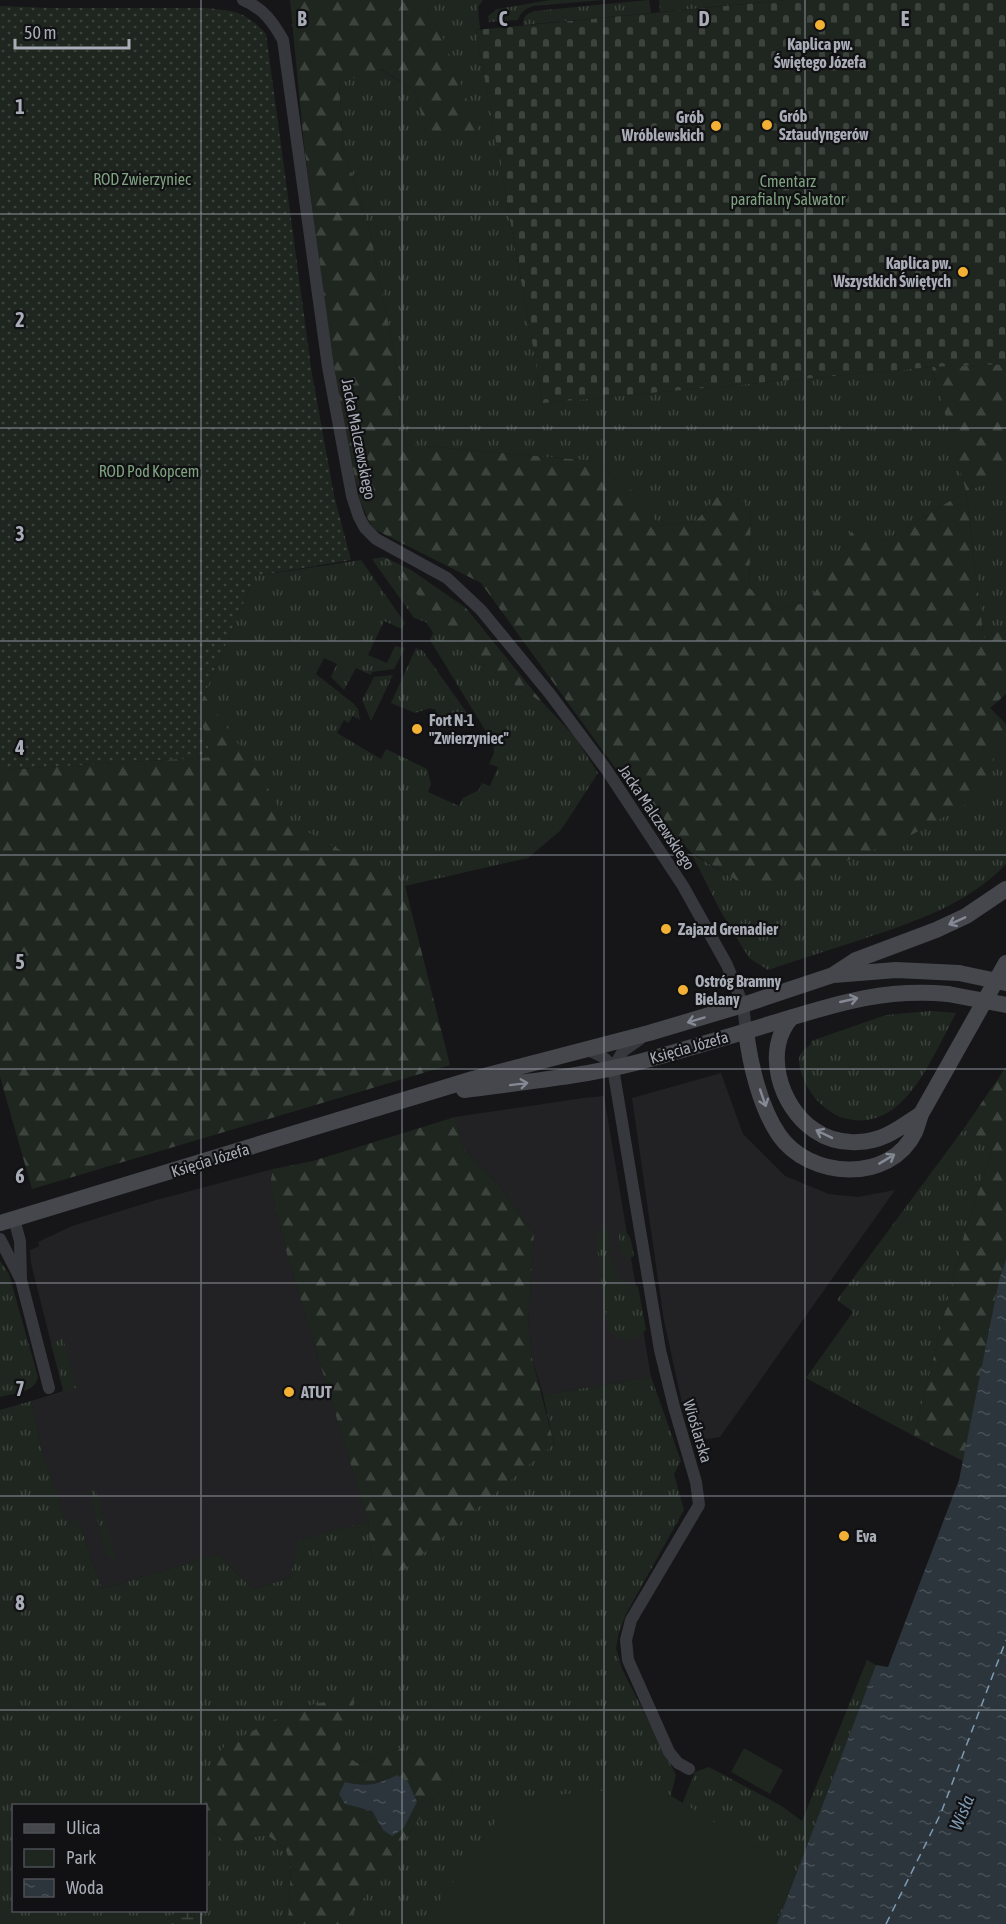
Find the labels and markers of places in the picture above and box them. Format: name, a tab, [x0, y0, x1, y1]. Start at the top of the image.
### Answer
marker: Kaplica pw. Świętego Józefa	[813, 18, 827, 32]
place label: Kaplica pw. Świętego Józefa	[774, 35, 866, 71]
place label: Grób Sztaudyngerów	[779, 107, 869, 143]
place label: Grób Wróblewskich	[621, 108, 704, 144]
marker: Grób Sztaudyngerów	[760, 118, 774, 132]
marker: Grób Wróblewskich	[709, 119, 723, 133]
place label: Kaplica pw. Wszystkich Świętych	[832, 254, 951, 290]
marker: Kaplica pw. Wszystkich Świętych	[956, 265, 970, 279]
place label: Fort N-1 "Zwierzyniec"	[429, 711, 510, 747]
marker: Fort N-1 "Zwierzyniec"	[410, 722, 424, 736]
place label: Zajazd Grenadier	[678, 920, 778, 938]
marker: Zajazd Grenadier	[659, 922, 673, 936]
place label: Ostróg Bramny Bielany	[695, 972, 782, 1008]
marker: Ostróg Bramny Bielany	[676, 983, 690, 997]
place label: ATUT	[300, 1383, 333, 1401]
marker: ATUT	[282, 1385, 296, 1399]
place label: Eva	[856, 1527, 877, 1545]
marker: Eva	[837, 1529, 851, 1543]

